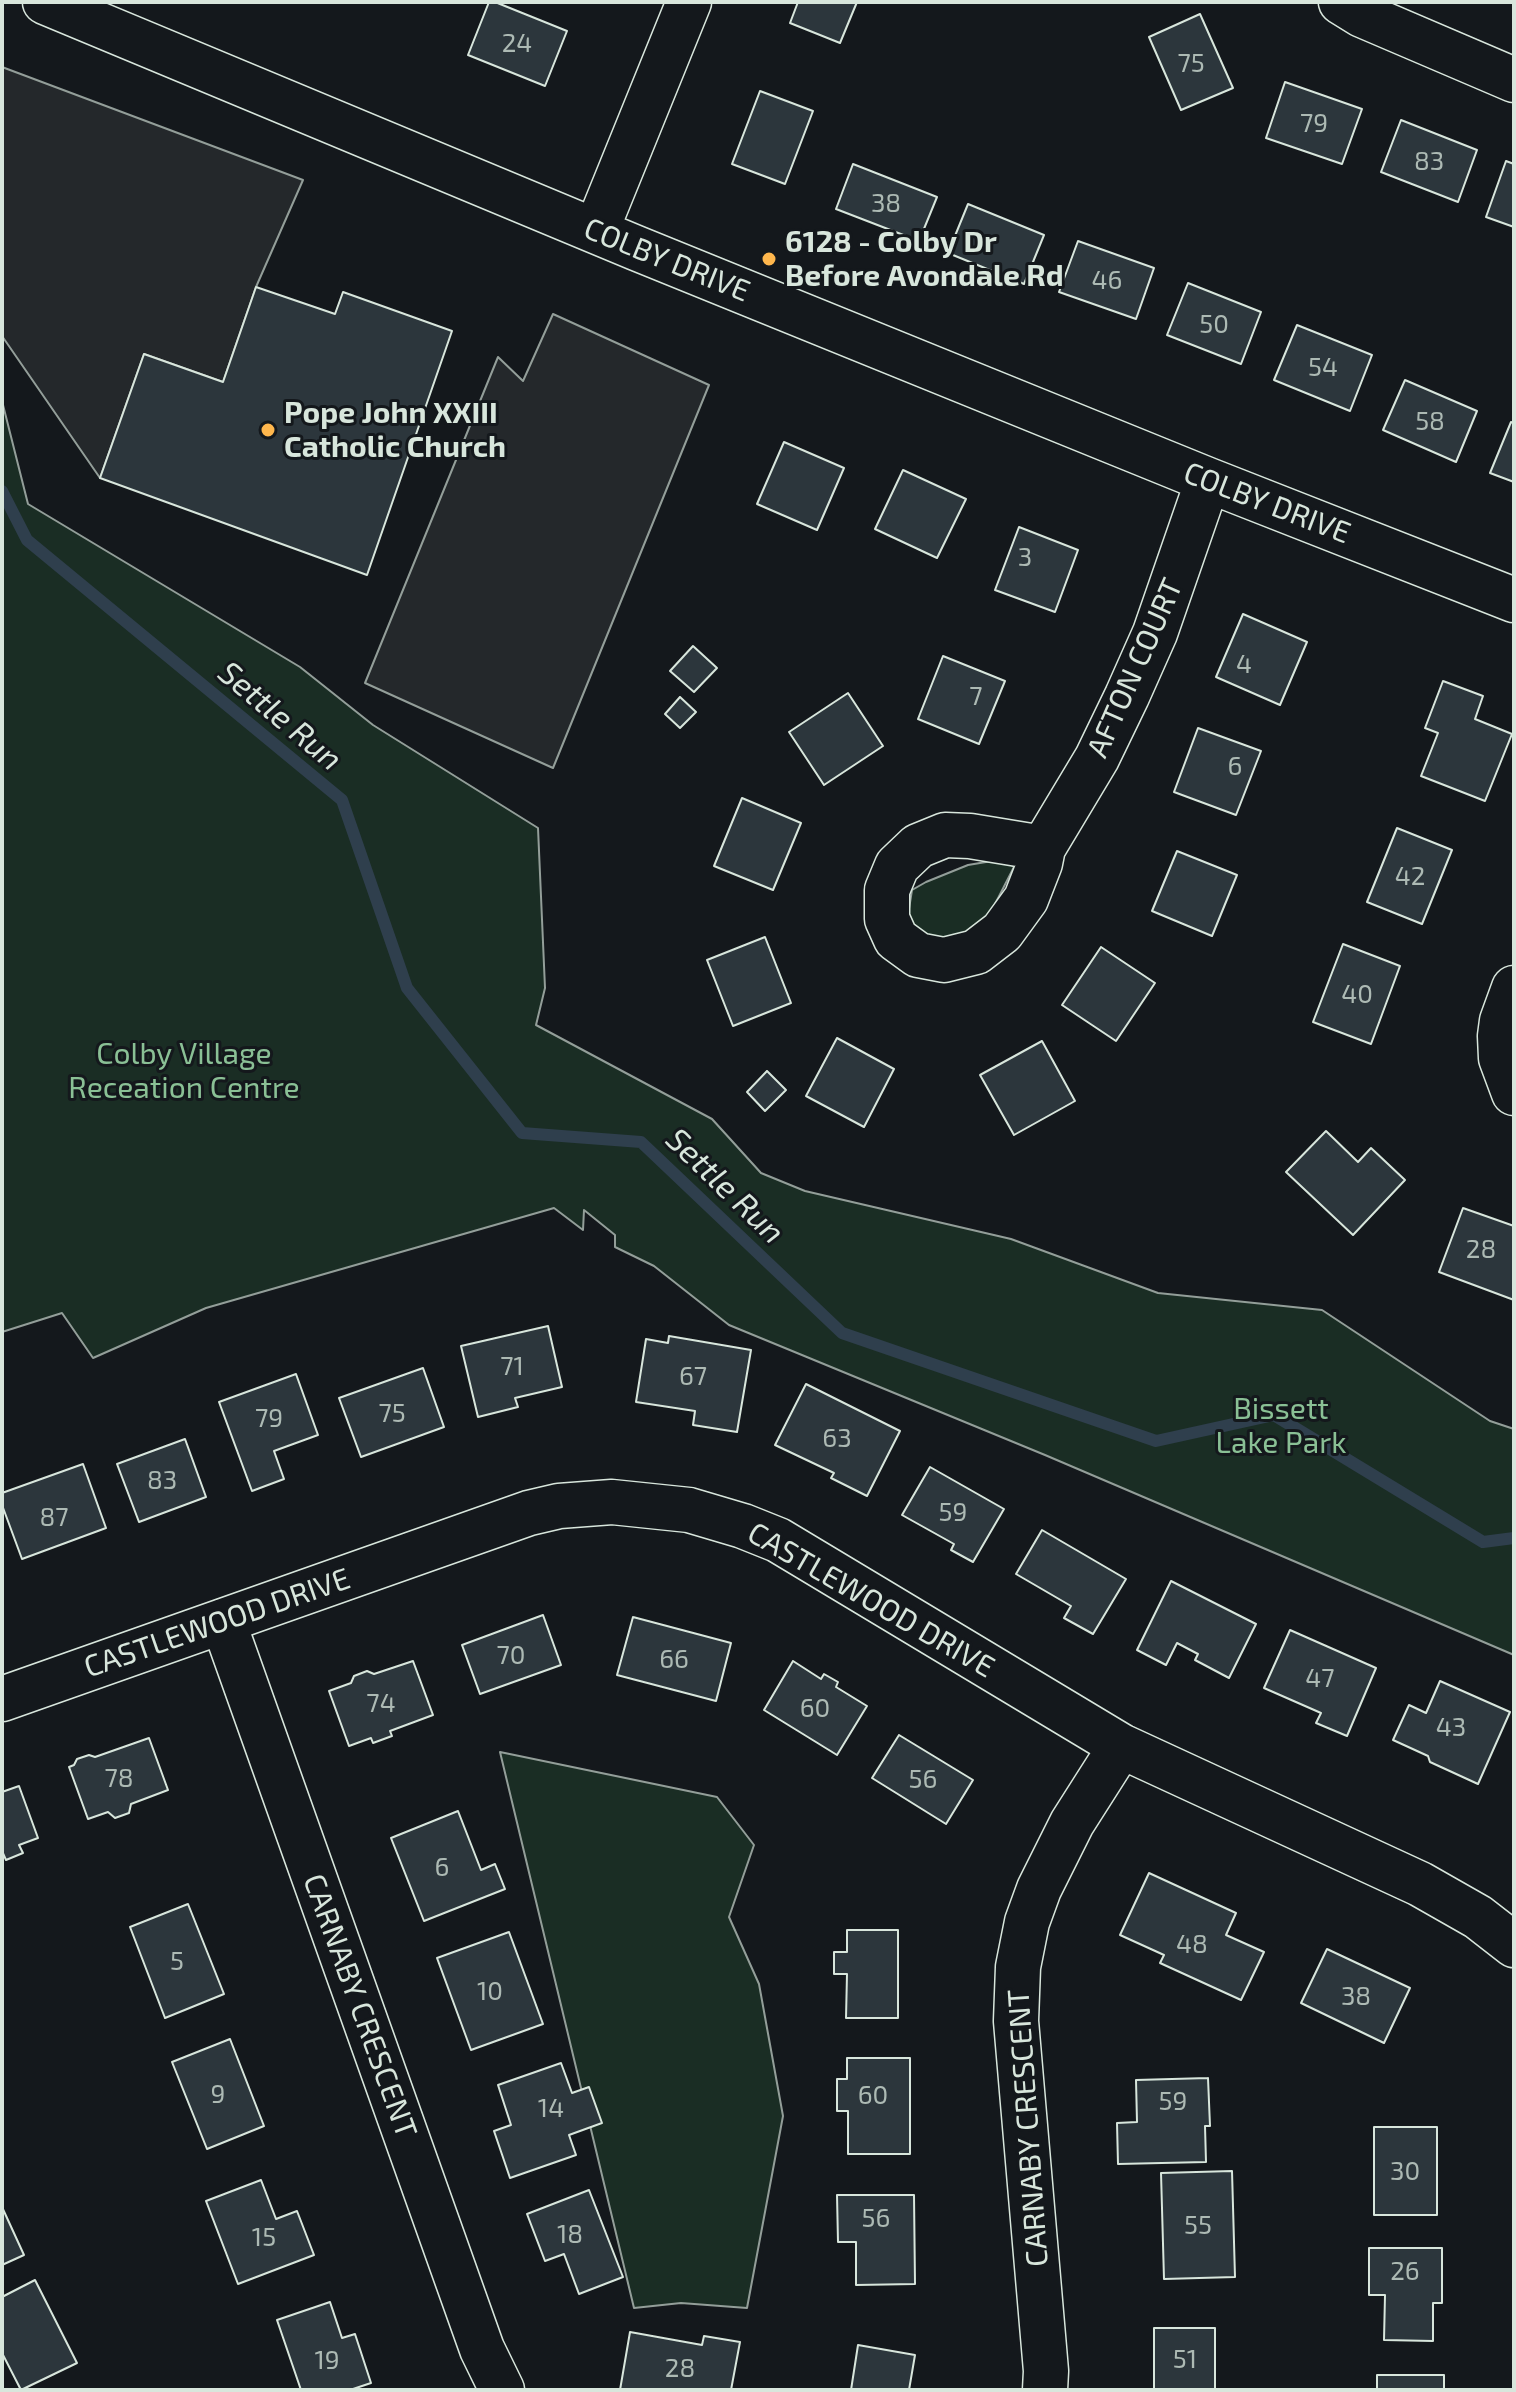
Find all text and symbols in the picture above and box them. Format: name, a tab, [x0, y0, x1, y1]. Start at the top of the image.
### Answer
house number: 24	[502, 27, 532, 59]
house number: 75	[1177, 47, 1205, 79]
house number: 79	[1300, 107, 1328, 139]
house number: 83	[1414, 145, 1444, 177]
house number: 38	[871, 187, 901, 219]
street label: COLBY DRIVE	[579, 210, 755, 310]
place label: 6128 - Colby Dr Before Avondale Rd	[785, 224, 1064, 294]
marker: 6128 - Colby Dr Before Avondale Rd	[760, 250, 778, 268]
house number: 46	[1092, 264, 1122, 296]
house number: 50	[1199, 308, 1229, 340]
house number: 54	[1308, 351, 1338, 383]
place label: Pope John XXIII Catholic Church	[284, 395, 506, 466]
house number: 58	[1415, 405, 1445, 437]
marker: Pope John XXIII Catholic Church	[259, 421, 277, 439]
street label: COLBY DRIVE	[1179, 455, 1355, 551]
house number: 3	[1018, 541, 1032, 573]
street label: AFTON COURT	[1079, 573, 1191, 763]
house number: 4	[1236, 648, 1252, 680]
water label: Settle Run	[210, 653, 350, 779]
house number: 7	[969, 680, 983, 712]
house number: 6	[1228, 750, 1242, 782]
house number: 42	[1395, 860, 1425, 892]
house number: 40	[1341, 978, 1373, 1010]
park label: Colby Village Receation Centre	[68, 1036, 300, 1106]
water label: Settle Run	[658, 1120, 792, 1252]
house number: 28	[1466, 1233, 1496, 1265]
house number: 71	[500, 1350, 524, 1382]
house number: 67	[679, 1360, 707, 1392]
park label: Bissett Lake Park	[1216, 1391, 1346, 1462]
house number: 75	[378, 1397, 406, 1429]
house number: 79	[255, 1402, 283, 1434]
house number: 63	[822, 1422, 852, 1454]
house number: 83	[147, 1464, 177, 1496]
house number: 59	[939, 1496, 967, 1528]
house number: 87	[39, 1501, 69, 1533]
street label: CASTLEWOOD DRIVE	[741, 1515, 1001, 1685]
street label: CASTLEWOOD DRIVE	[79, 1561, 355, 1685]
house number: 70	[497, 1639, 525, 1671]
house number: 66	[659, 1643, 689, 1675]
house number: 47	[1305, 1662, 1335, 1694]
house number: 74	[366, 1687, 396, 1719]
house number: 60	[800, 1692, 830, 1724]
house number: 43	[1436, 1711, 1466, 1743]
house number: 78	[104, 1762, 134, 1794]
house number: 56	[909, 1763, 937, 1795]
house number: 6	[435, 1851, 449, 1883]
street label: CARNABY CRESCENT	[296, 1869, 424, 2143]
house number: 48	[1176, 1928, 1208, 1960]
house number: 5	[170, 1945, 184, 1977]
house number: 10	[477, 1975, 503, 2007]
house number: 38	[1341, 1980, 1371, 2012]
street label: CARNABY CRESCENT	[1000, 1988, 1056, 2268]
house number: 9	[211, 2078, 225, 2110]
house number: 60	[858, 2079, 888, 2111]
house number: 59	[1159, 2085, 1187, 2117]
house number: 14	[538, 2092, 564, 2124]
house number: 30	[1390, 2155, 1420, 2187]
house number: 56	[862, 2202, 890, 2234]
house number: 55	[1184, 2209, 1212, 2241]
house number: 18	[557, 2218, 583, 2250]
house number: 15	[252, 2221, 276, 2253]
house number: 26	[1390, 2255, 1420, 2287]
house number: 51	[1173, 2343, 1197, 2375]
house number: 19	[314, 2344, 340, 2376]
house number: 28	[665, 2352, 695, 2384]

